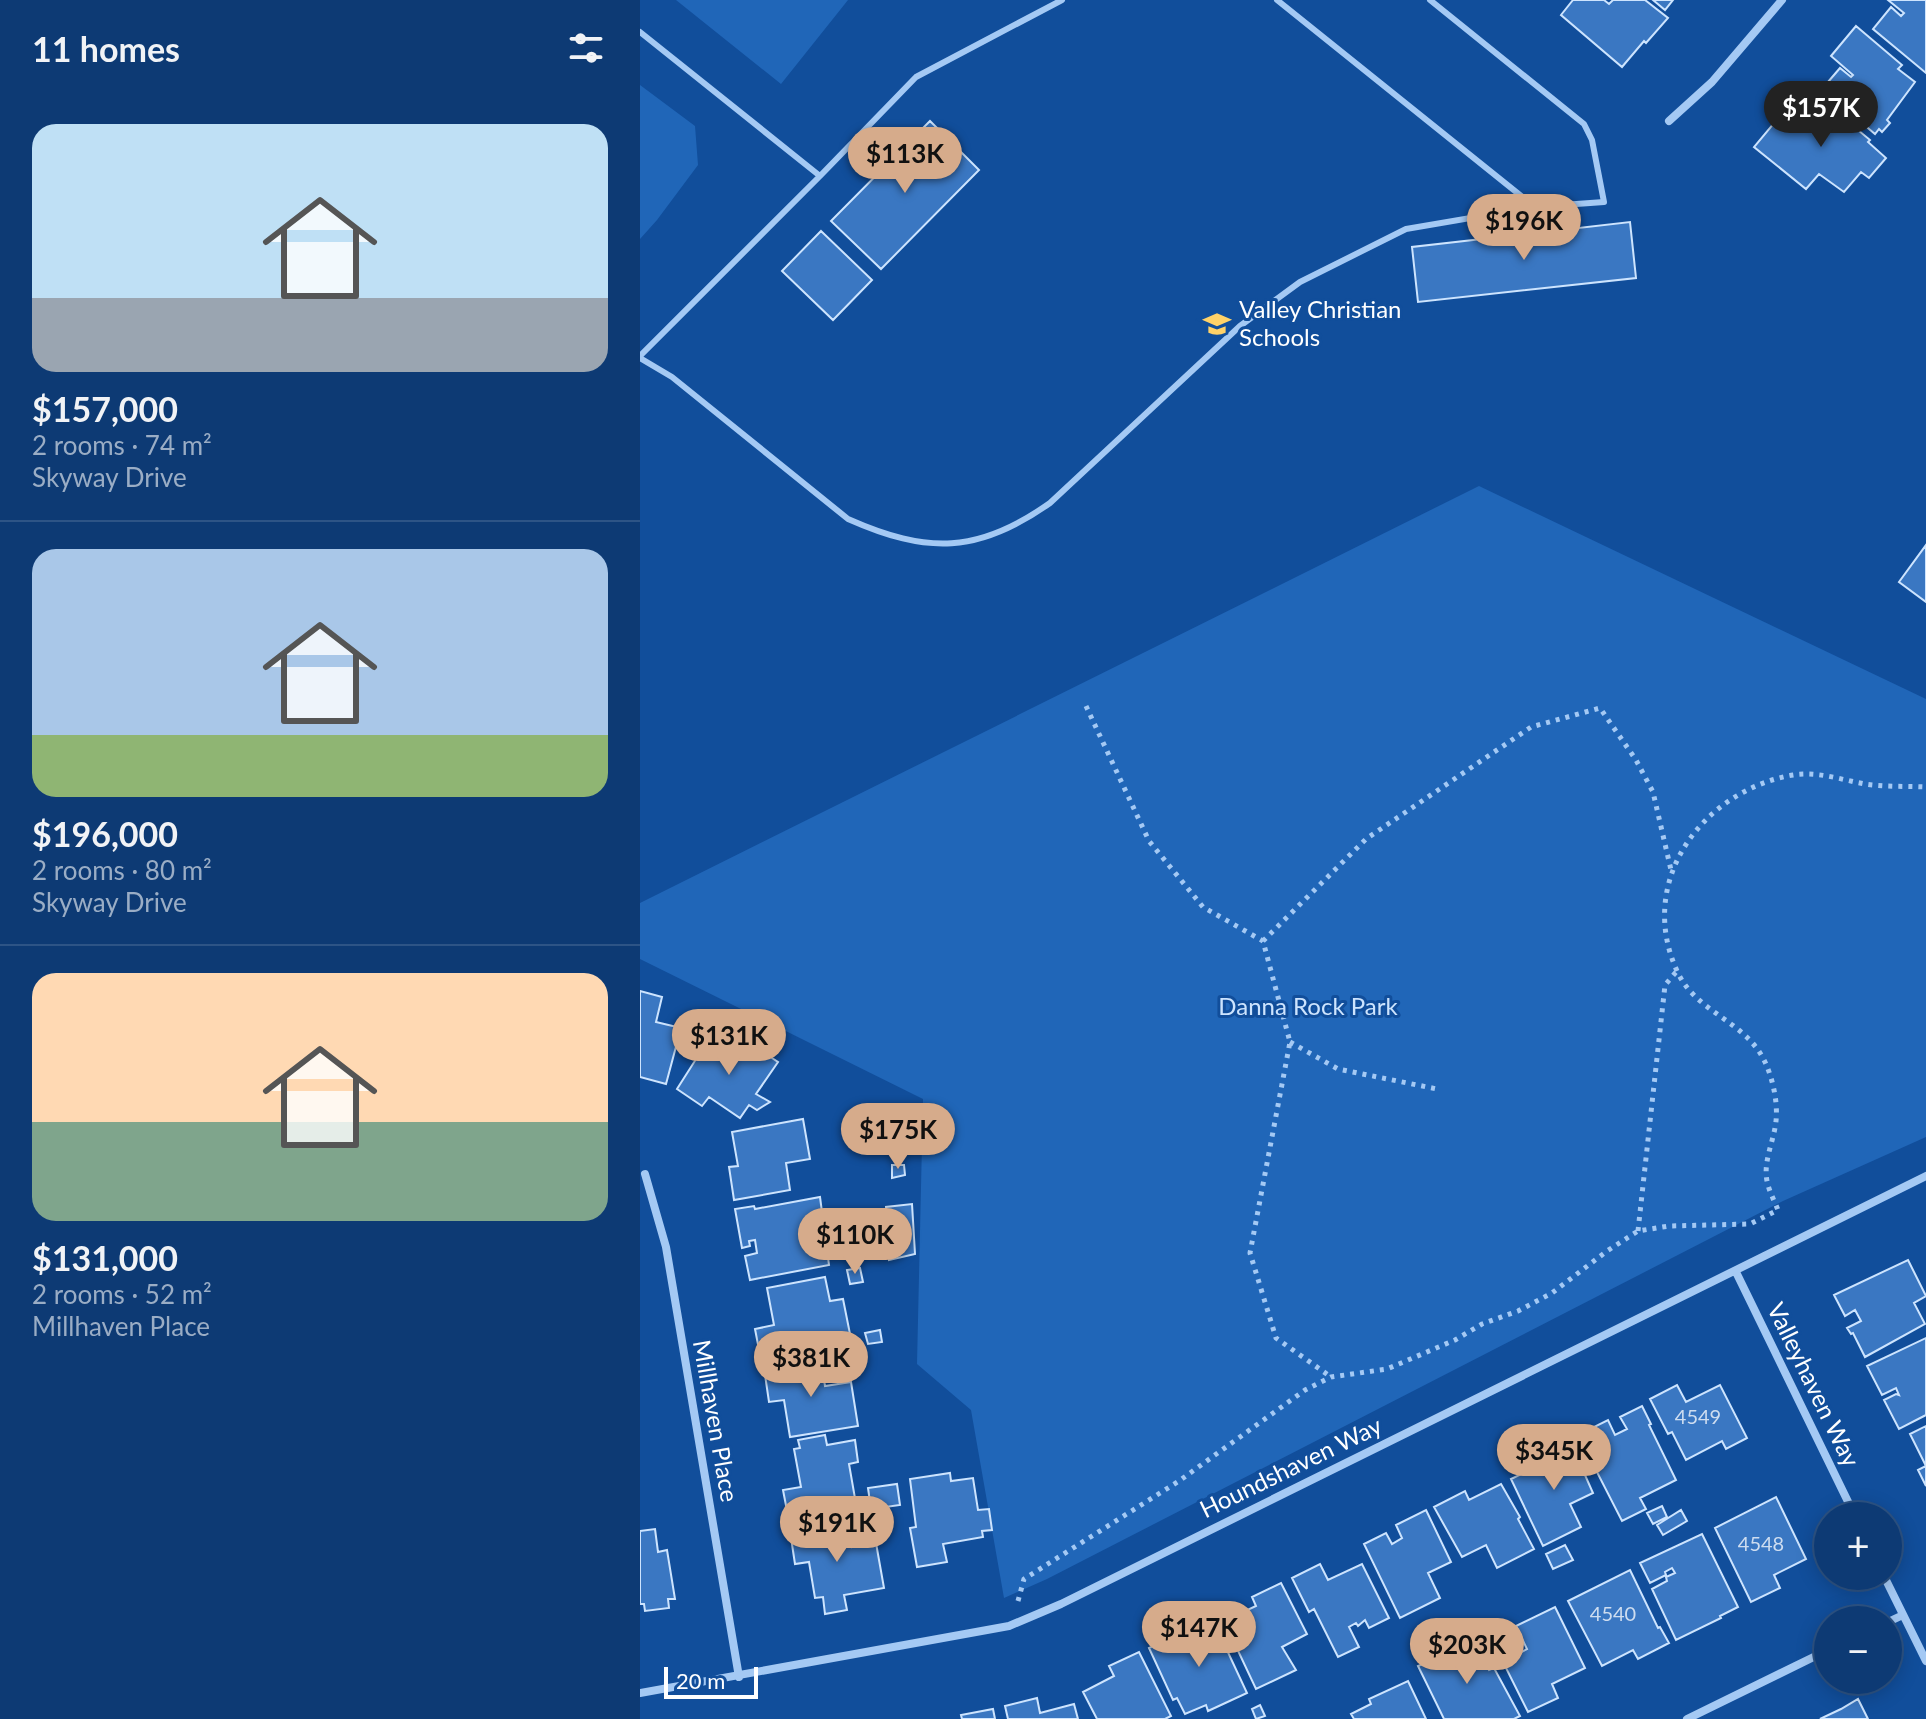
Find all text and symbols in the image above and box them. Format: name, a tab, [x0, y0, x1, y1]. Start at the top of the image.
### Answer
icon: filters	[564, 26, 608, 70]
text: 11 homes	[32, 28, 180, 69]
pin: $157K	[1765, 81, 1877, 149]
text: $157K	[1782, 91, 1860, 123]
pin: $113K	[849, 127, 961, 195]
text: $113K	[866, 137, 944, 169]
icon: home	[248, 176, 392, 320]
pin: $196K	[1468, 194, 1580, 262]
text: $196K	[1485, 204, 1563, 236]
place label: Valley Christian Schools	[1239, 294, 1401, 351]
school or university icon: Valley Christian Schools	[1202, 309, 1232, 339]
text: $157,000	[32, 388, 178, 429]
text: 2 rooms · 74 m²	[32, 429, 212, 461]
text: Skyway Drive	[32, 461, 187, 493]
icon: home	[248, 601, 392, 745]
text: $196,000	[32, 813, 178, 854]
text: 2 rooms · 80 m²	[32, 854, 212, 886]
text: Skyway Drive	[32, 886, 187, 918]
park label: Danna Rock Park	[1218, 991, 1398, 1020]
pin: $131K	[673, 1009, 785, 1077]
text: $131K	[690, 1019, 768, 1051]
icon: home	[248, 1025, 392, 1169]
pin: $175K	[842, 1103, 954, 1171]
text: $175K	[859, 1113, 937, 1145]
pin: $110K	[799, 1208, 911, 1276]
text: $110K	[816, 1218, 894, 1250]
text: $131,000	[32, 1237, 178, 1278]
text: 2 rooms · 52 m²	[32, 1278, 212, 1310]
street label: Valleyhaven Way	[1762, 1298, 1867, 1472]
text: Millhaven Place	[32, 1310, 210, 1342]
pin: $381K	[755, 1331, 867, 1399]
street label: Millhaven Place	[688, 1337, 745, 1504]
text: $381K	[772, 1341, 850, 1373]
house number: 4549	[1675, 1404, 1721, 1428]
street label: Houndshaven Way	[1195, 1410, 1387, 1523]
pin: $345K	[1498, 1424, 1610, 1492]
text: $345K	[1515, 1434, 1593, 1466]
pin: $191K	[781, 1496, 893, 1564]
map controls	[1814, 1502, 1902, 1694]
button: +	[1814, 1502, 1902, 1590]
text: $191K	[798, 1506, 876, 1538]
house number: 4548	[1738, 1531, 1784, 1555]
pin: $147K	[1143, 1601, 1255, 1669]
house number: 4540	[1590, 1601, 1636, 1625]
button: −	[1814, 1606, 1902, 1694]
text: $147K	[1160, 1611, 1238, 1643]
pin: $203K	[1411, 1618, 1523, 1686]
text: $203K	[1428, 1628, 1506, 1660]
scale bar	[664, 1663, 758, 1699]
text: 20 m	[676, 1667, 725, 1694]

